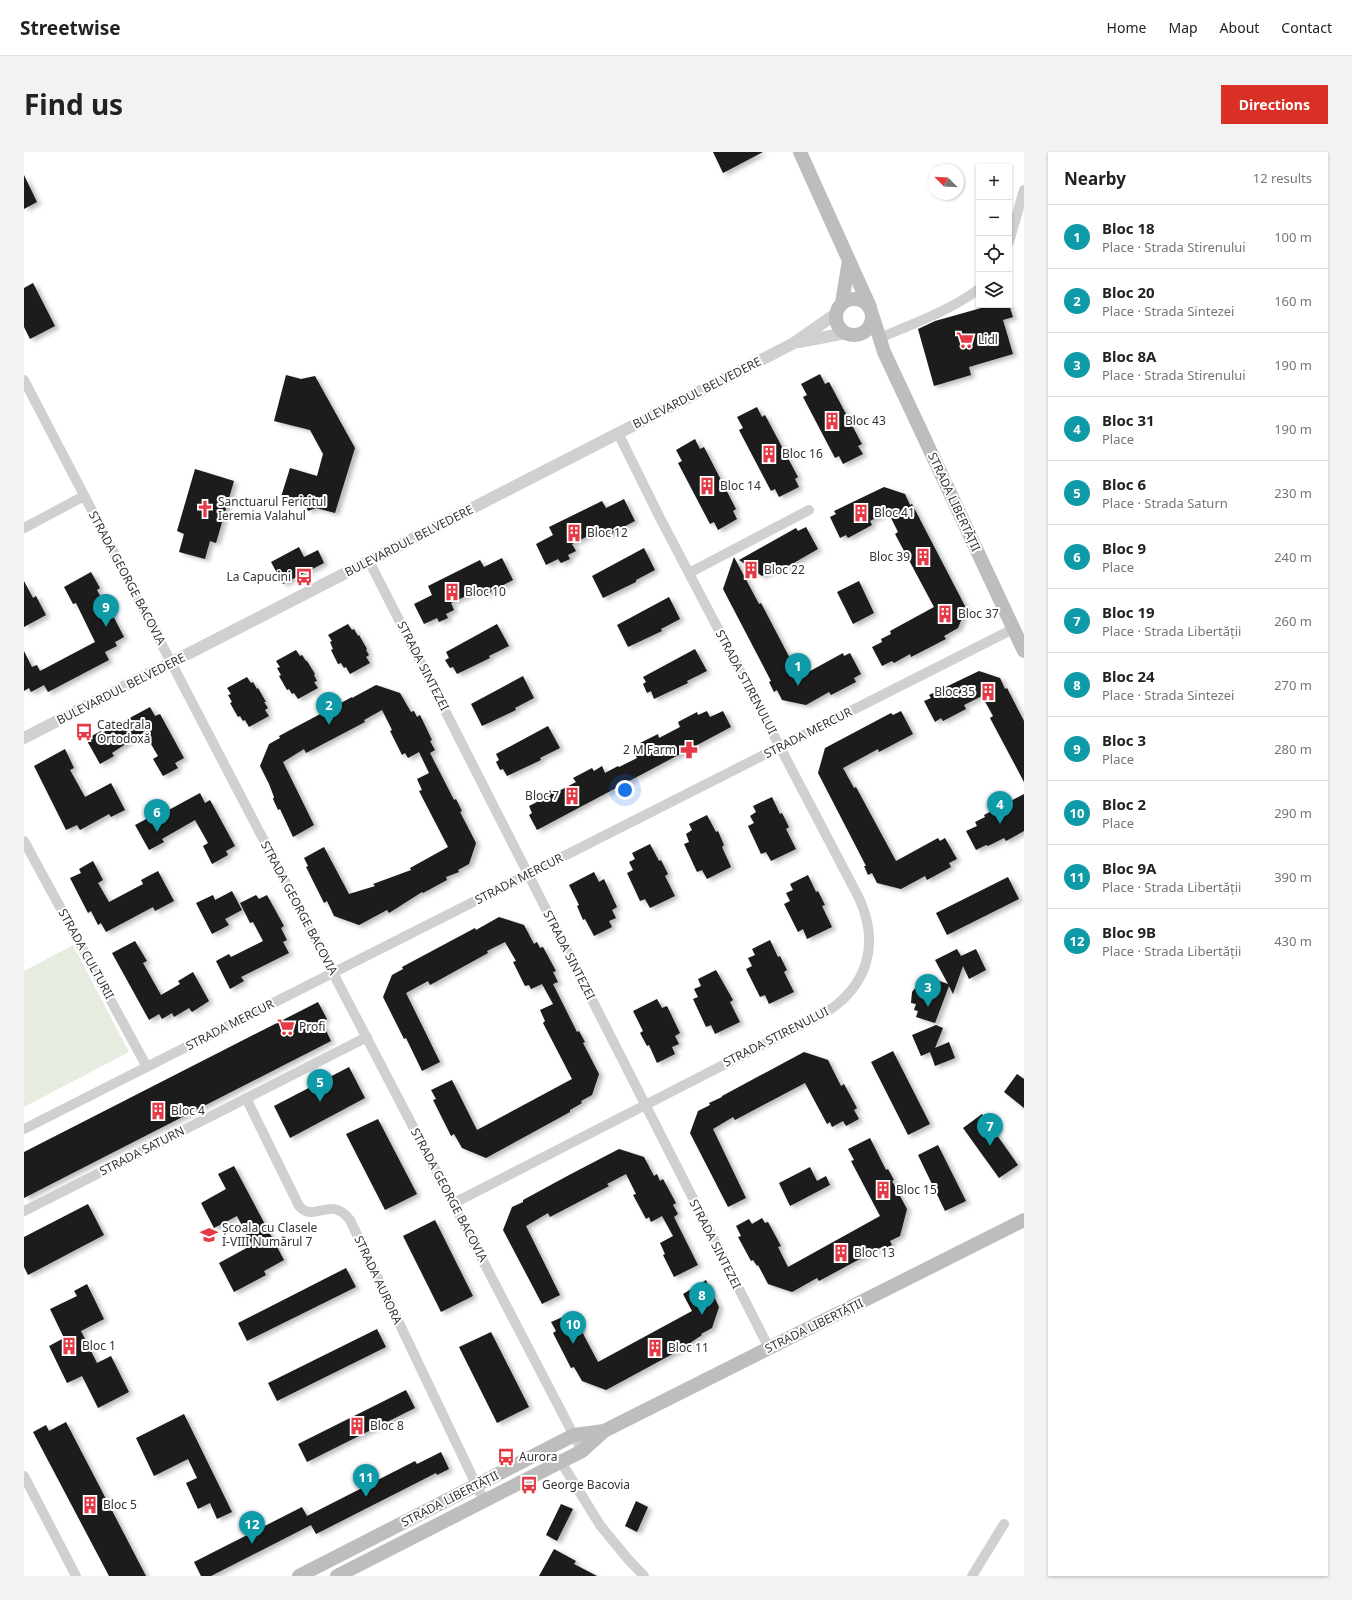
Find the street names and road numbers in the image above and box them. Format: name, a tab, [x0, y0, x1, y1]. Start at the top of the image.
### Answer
street label: BULEVARDUL BELVEDERE	[630, 353, 764, 432]
street label: STRADA LIBERTĂȚII	[924, 449, 985, 554]
street label: BULEVARDUL BELVEDERE	[342, 501, 476, 580]
street label: STRADA GEORGE BACOVIA	[85, 508, 170, 648]
street label: STRADA SINTEZEI	[394, 618, 453, 713]
street label: STRADA STIRENULUI	[712, 627, 781, 737]
street label: BULEVARDUL BELVEDERE	[54, 649, 188, 728]
street label: STRADA MERCUR	[761, 703, 855, 762]
street label: STRADA GEORGE BACOVIA	[257, 838, 342, 978]
street label: STRADA MERCUR	[472, 849, 566, 908]
street label: STRADA CULTURII	[54, 905, 118, 1002]
street label: STRADA SINTEZEI	[540, 907, 599, 1002]
street label: STRADA MERCUR	[183, 995, 277, 1054]
street label: STRADA STIRENULUI	[720, 1003, 831, 1070]
street label: STRADA SATURN	[96, 1122, 187, 1179]
street label: STRADA GEORGE BACOVIA	[407, 1125, 492, 1265]
street label: STRADA SINTEZEI	[686, 1196, 745, 1291]
street label: STRADA AURORA	[350, 1233, 407, 1327]
street label: STRADA LIBERTĂȚII	[762, 1294, 866, 1357]
street label: STRADA LIBERTĂȚII	[398, 1467, 502, 1531]

